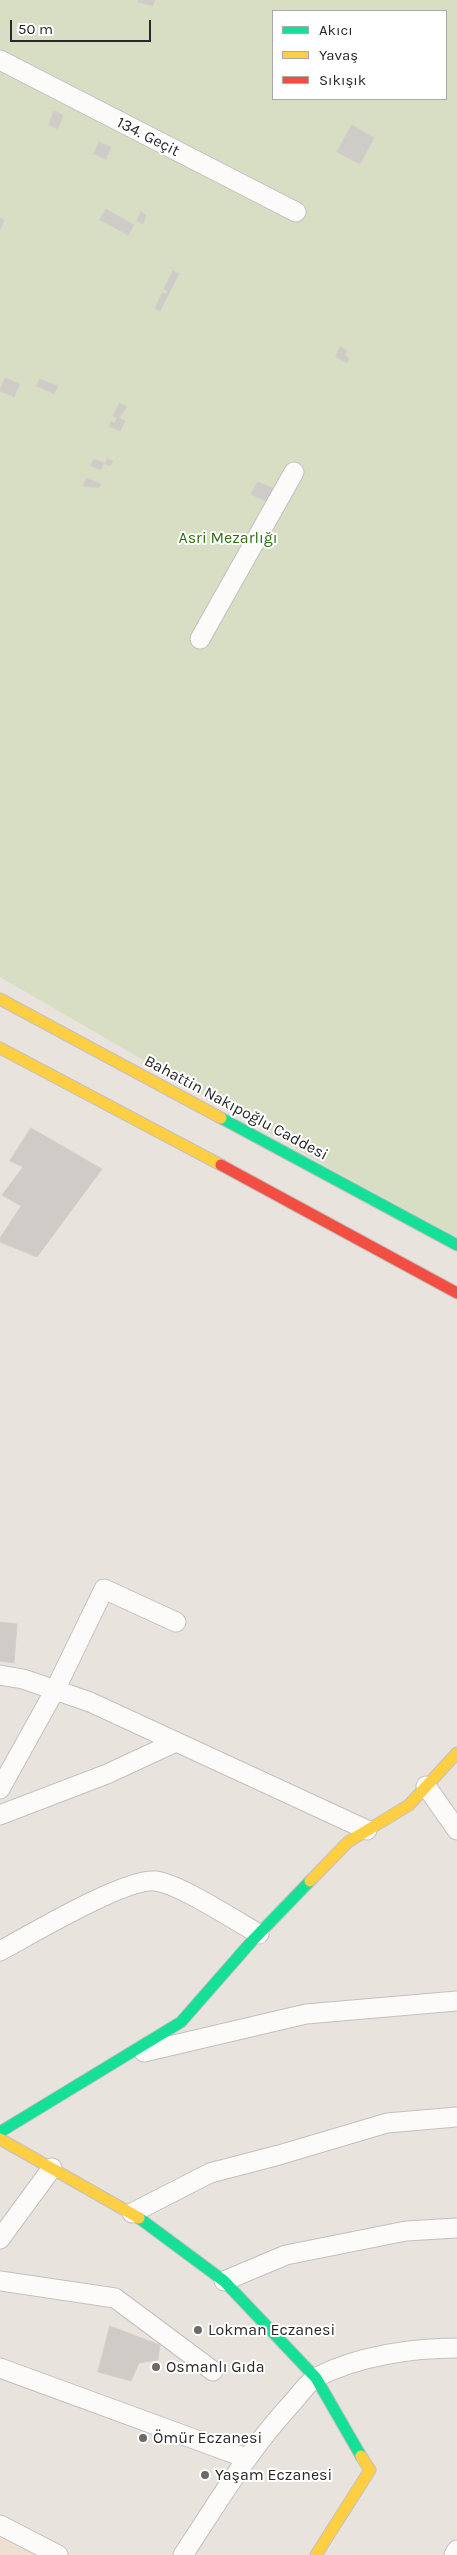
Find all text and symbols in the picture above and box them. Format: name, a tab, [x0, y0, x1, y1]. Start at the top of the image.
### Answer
scale bar	[12, 10, 154, 42]
legend	[272, 10, 447, 100]
text: 50 m	[18, 20, 53, 38]
text: Akıcı	[319, 21, 353, 39]
text: Yavaş	[319, 46, 358, 64]
text: Sıkışık	[319, 71, 366, 89]
street label: 134. Geçit	[113, 113, 183, 161]
park label: Asri Mezarlığı	[179, 528, 277, 548]
street label: Bahattin Nakıpoğlu Caddesi	[141, 1051, 331, 1165]
place label: Lokman Eczanesi	[208, 2320, 335, 2340]
marker: Lokman Eczanesi	[192, 2324, 204, 2336]
place label: Osmanlı Gıda	[166, 2357, 265, 2377]
marker: Osmanlı Gıda	[150, 2361, 162, 2373]
place label: Ömür Eczanesi	[153, 2428, 262, 2448]
marker: Ömür Eczanesi	[137, 2432, 149, 2444]
place label: Yaşam Eczanesi	[215, 2465, 332, 2485]
marker: Yaşam Eczanesi	[199, 2469, 211, 2481]

